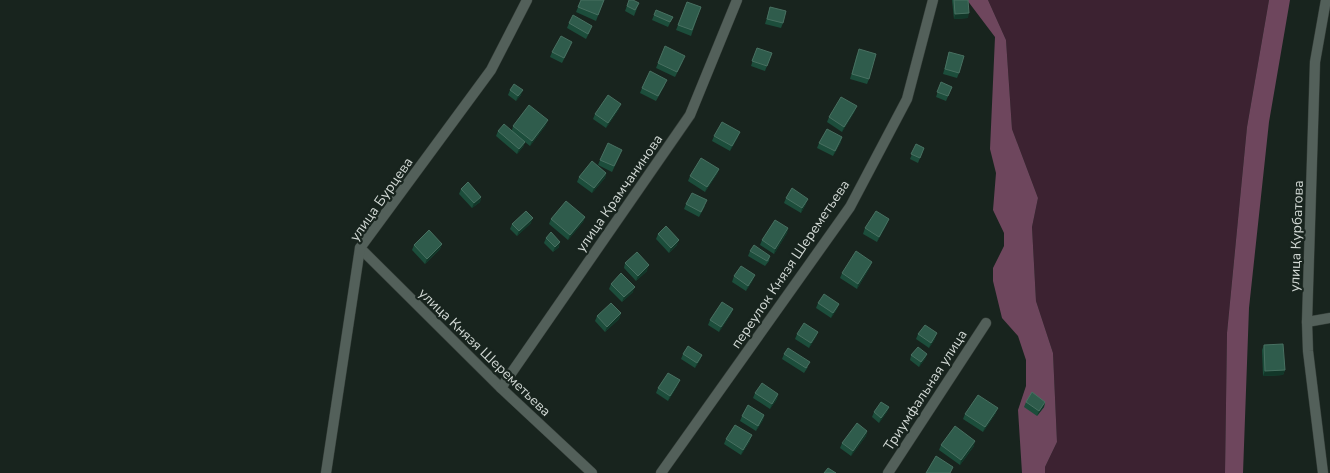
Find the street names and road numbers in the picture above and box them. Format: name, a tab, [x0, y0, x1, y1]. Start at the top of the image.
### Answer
street label: улица Крамчанинова	[572, 131, 667, 256]
street label: улица Бурцева	[345, 153, 417, 245]
street label: переулок Князя Шереметьева	[727, 176, 854, 352]
street label: улица Курбатова	[1285, 180, 1308, 292]
street label: улица Князя Шереметьева	[414, 284, 555, 421]
street label: Триумфальная улица	[879, 326, 972, 454]

